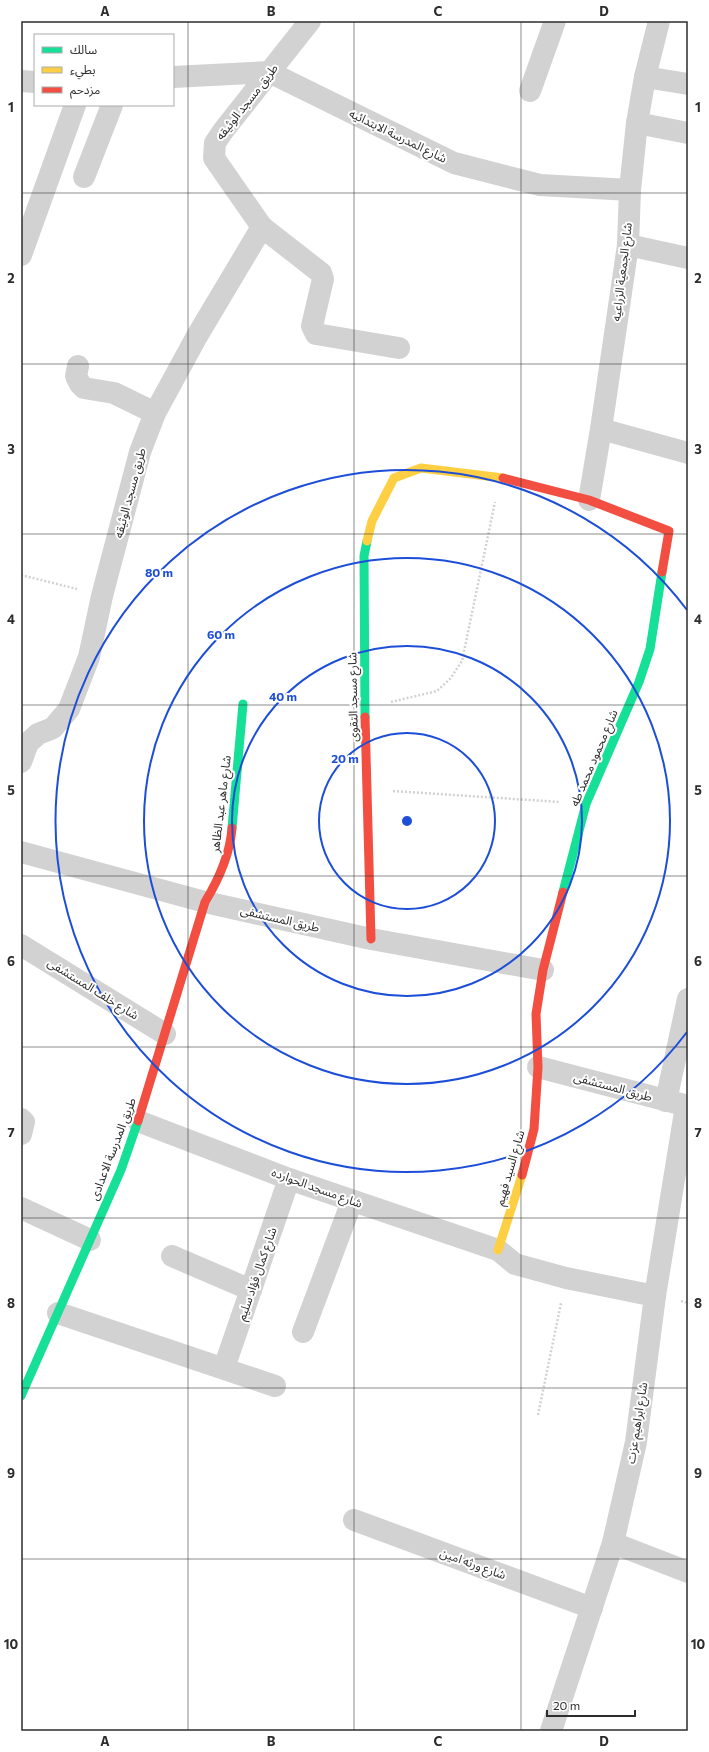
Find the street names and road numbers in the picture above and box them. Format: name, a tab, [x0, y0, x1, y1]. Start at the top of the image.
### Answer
street label: طريق مسجد الوثيقه	[212, 61, 282, 143]
street label: شارع المدرسة الابتدائيه	[346, 105, 450, 168]
street label: شارع الجمعية الزراعيه	[608, 222, 637, 322]
street label: طريق مسجد الوثيقه	[110, 446, 150, 540]
street label: شارع مسجد التقوى	[344, 652, 363, 742]
street label: شارع محمود محمد طه	[566, 707, 623, 809]
street label: شارع ماهر عبد الظاهر	[207, 754, 236, 855]
street label: طريق المستشفى	[239, 902, 321, 936]
street label: شارع خلف المستشفى	[44, 955, 142, 1024]
street label: طريق المستشفى	[572, 1069, 654, 1105]
street label: طريق المدرسة الاعدادى	[86, 1095, 140, 1203]
street label: شارع السيد فهيم	[492, 1128, 529, 1208]
street label: شارع مسجد الحوارده	[269, 1164, 365, 1213]
street label: شارع كمال فؤاد سليم	[234, 1225, 281, 1323]
street label: شارع ابراهيم عزت	[623, 1381, 652, 1465]
street label: شارع ورثه امين	[437, 1545, 508, 1584]

